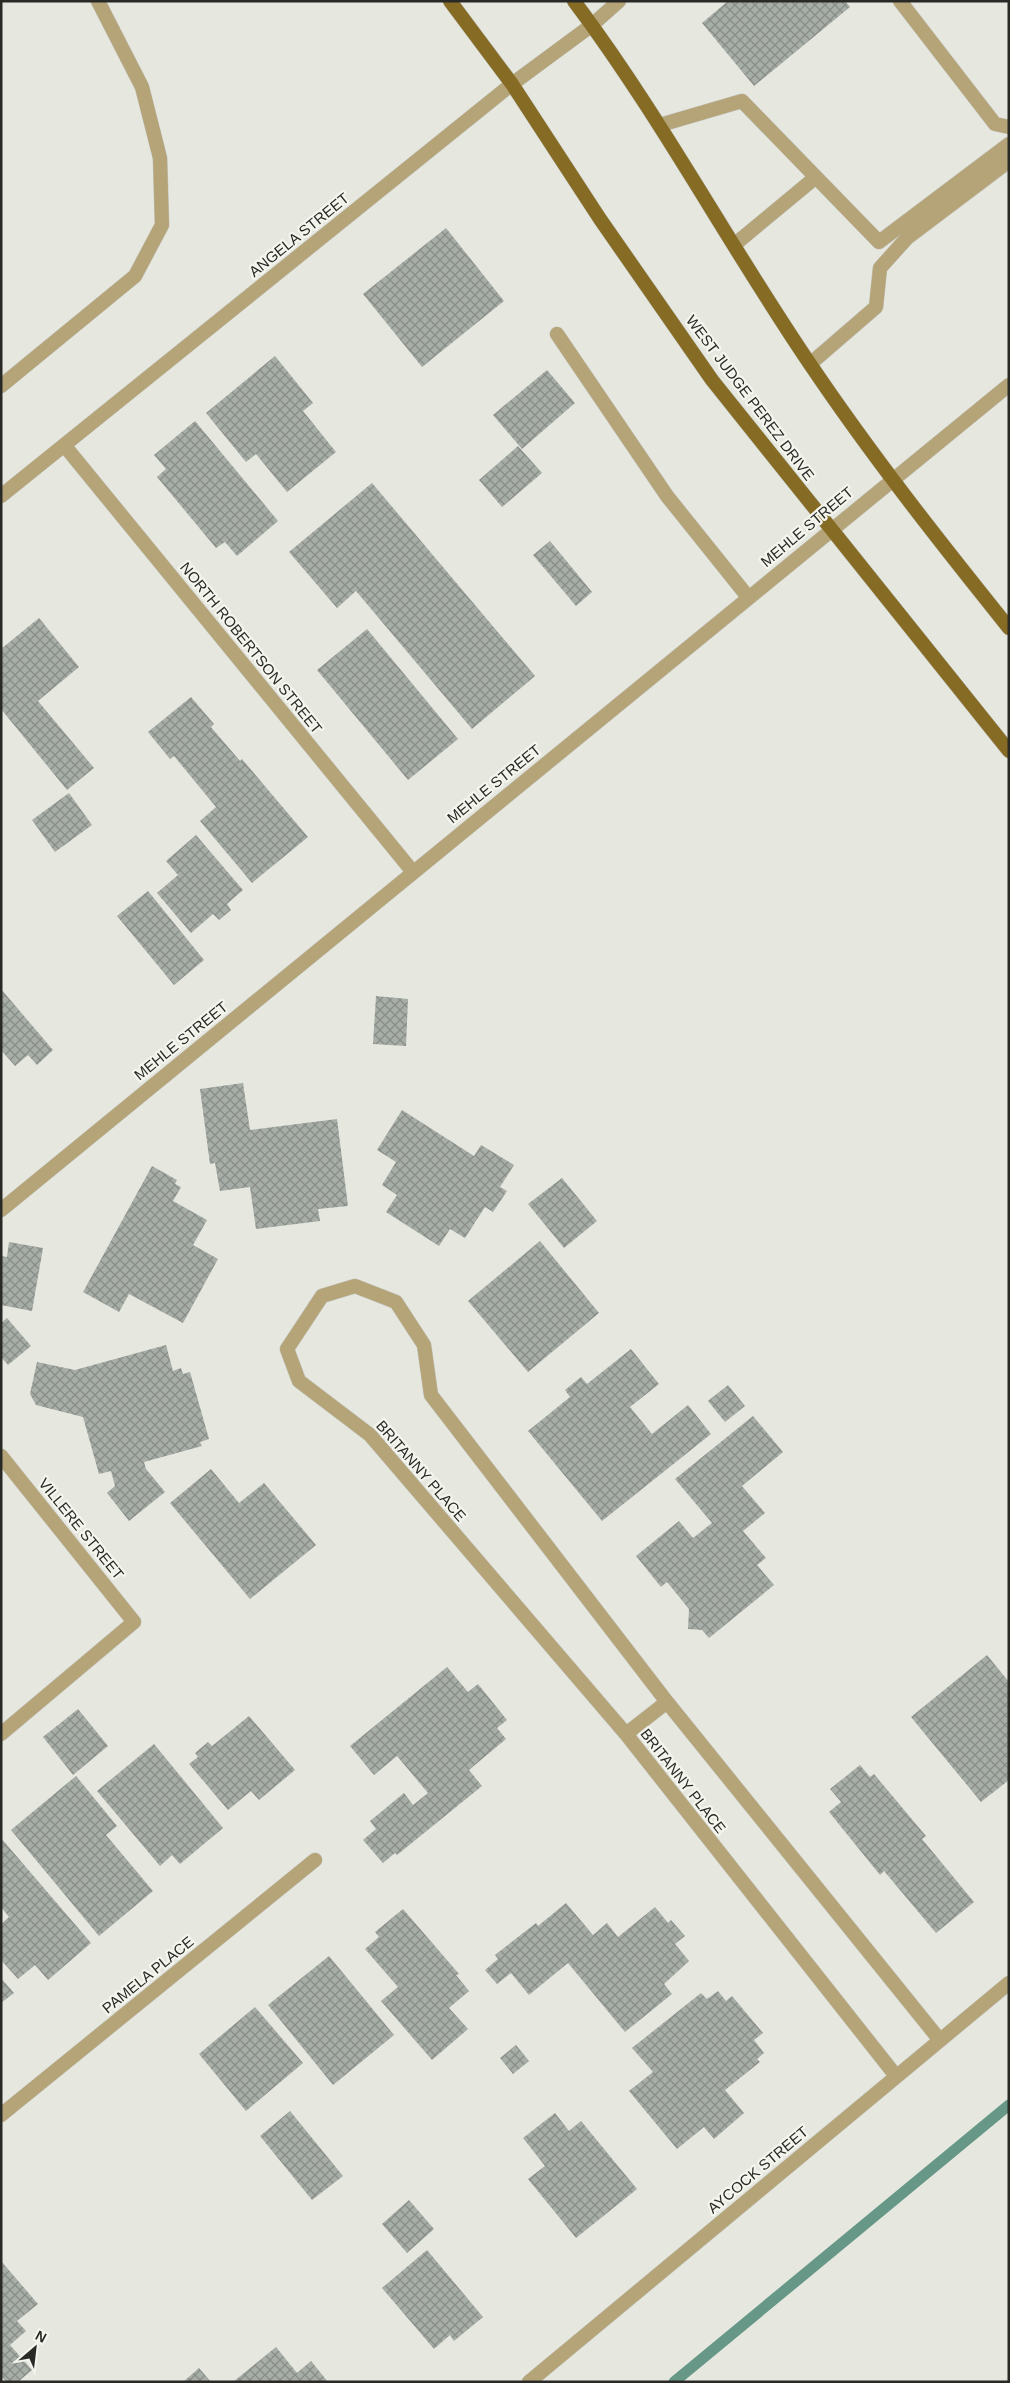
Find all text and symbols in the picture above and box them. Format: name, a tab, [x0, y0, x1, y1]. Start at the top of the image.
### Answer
street label: ANGELA STREET	[245, 189, 352, 280]
street label: WEST JUDGE PEREZ DRIVE	[683, 312, 818, 484]
street label: MEHLE STREET	[757, 483, 856, 570]
street label: NORTH ROBERTSON STREET	[177, 559, 326, 737]
street label: MEHLE STREET	[444, 741, 544, 826]
street label: MEHLE STREET	[131, 998, 231, 1083]
street label: BRITANNY PLACE	[373, 1417, 470, 1524]
street label: VILLERE STREET	[35, 1475, 127, 1583]
street label: BRITANNY PLACE	[637, 1725, 729, 1836]
street label: PAMELA PLACE	[99, 1933, 197, 2017]
street label: AYCOCK STREET	[704, 2123, 811, 2216]
north arrow	[10, 2323, 60, 2373]
text: N	[33, 2327, 49, 2346]

